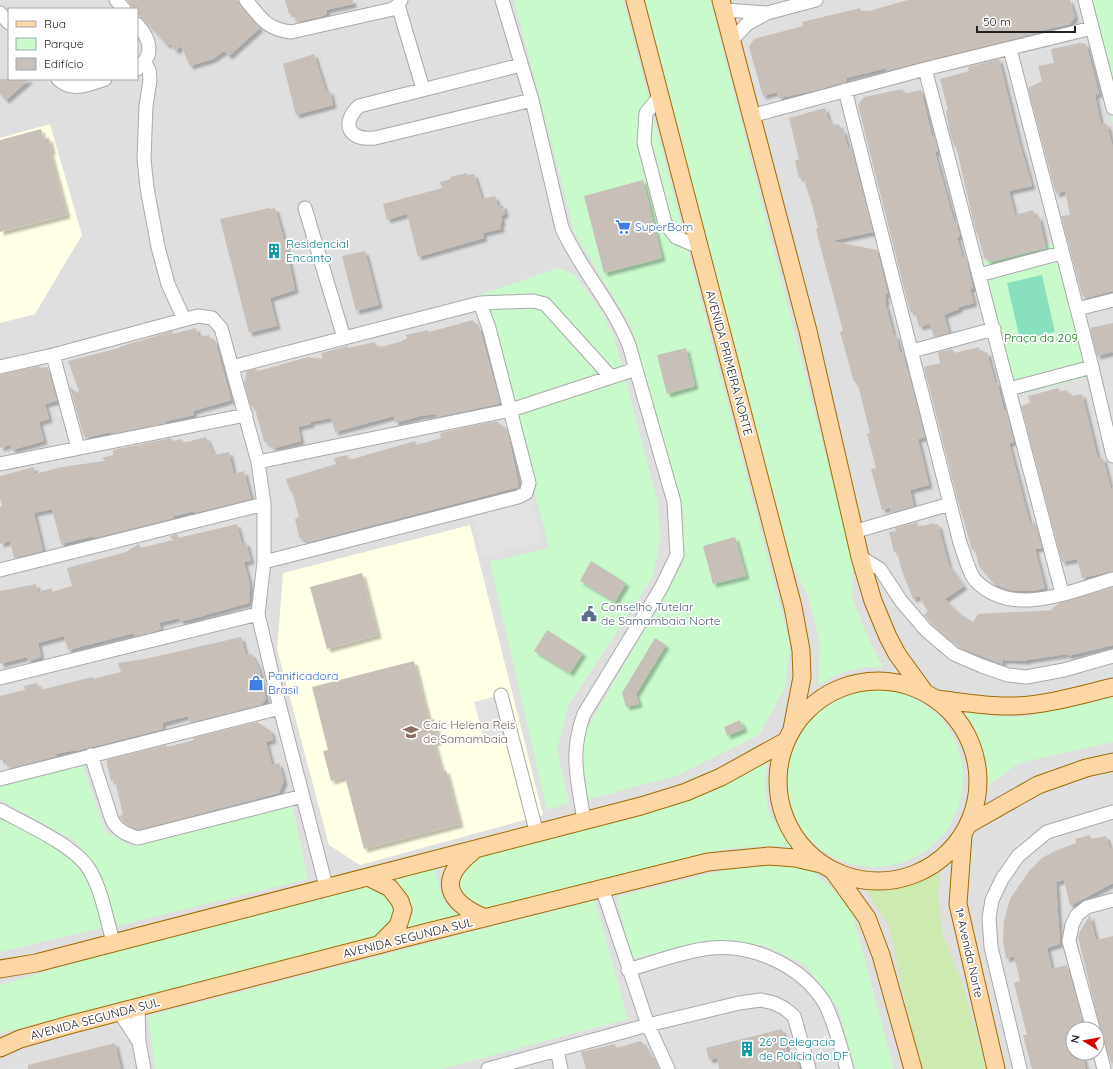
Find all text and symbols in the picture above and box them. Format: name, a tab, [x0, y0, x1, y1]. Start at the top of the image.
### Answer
legend	[8, 8, 138, 80]
scale bar	[977, 8, 1075, 34]
text: 50 m	[983, 14, 1011, 29]
text: Rua	[44, 16, 66, 31]
text: Parque	[44, 36, 84, 51]
text: Edifício	[44, 56, 84, 71]
supermarket icon: SuperBom	[614, 218, 632, 236]
place label: SuperBom	[635, 219, 693, 234]
place label: Residencial Encanto	[286, 236, 349, 265]
building icon: Residencial Encanto	[265, 242, 283, 260]
street label: AVENIDA PRIMEIRA NORTE	[703, 289, 756, 437]
park label: Praça da 209	[1004, 330, 1078, 345]
place label: Conselho Tutelar de Samambaia Norte	[601, 599, 721, 628]
public building icon: Conselho Tutelar de Samambaia Norte	[580, 605, 598, 623]
place label: Panificadora Brasil	[268, 668, 339, 697]
shop icon: Panificadora Brasil	[247, 674, 265, 692]
place label: Caic Helena Reis de Samambaia	[423, 717, 516, 746]
school or university icon: Caic Helena Reis de Samambaia	[402, 723, 420, 741]
street label: 1ᵃ Avenida Norte	[952, 907, 987, 999]
street label: AVENIDA SEGUNDA SUL	[341, 914, 475, 961]
street label: AVENIDA SEGUNDA SUL	[29, 994, 162, 1043]
north arrow	[1065, 1021, 1105, 1061]
place label: 26ª Delegacia de Polícia do DF	[759, 1034, 849, 1063]
text: N	[1068, 1034, 1083, 1044]
building icon: 26ª Delegacia de Polícia do DF	[738, 1040, 756, 1058]

